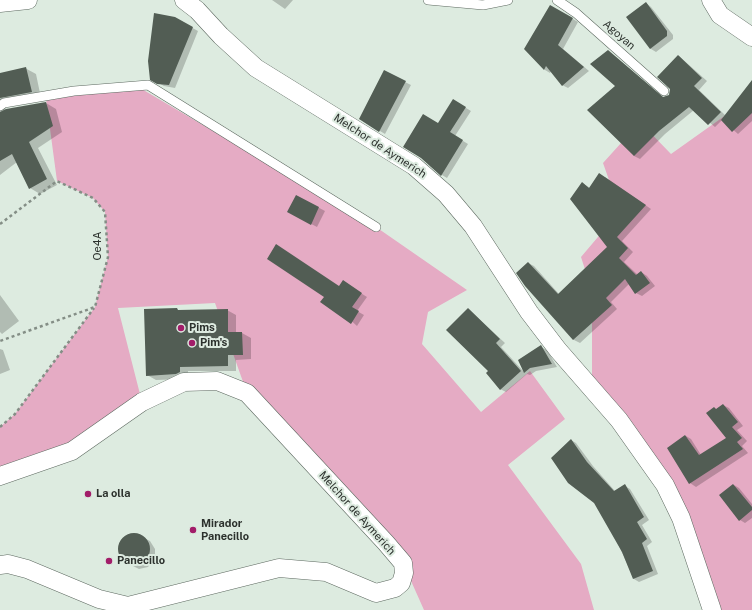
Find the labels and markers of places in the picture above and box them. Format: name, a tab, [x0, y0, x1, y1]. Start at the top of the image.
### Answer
place label: Pims	[189, 321, 215, 335]
marker: Pims	[176, 323, 186, 333]
place label: Pim's	[200, 336, 227, 350]
marker: Pim's	[187, 338, 197, 348]
place label: La olla	[96, 487, 131, 501]
marker: La olla	[83, 489, 93, 499]
place label: Mirador Panecillo	[201, 517, 249, 543]
marker: Mirador Panecillo	[188, 525, 198, 535]
place label: Panecillo	[117, 554, 165, 568]
marker: Panecillo	[104, 556, 114, 566]

